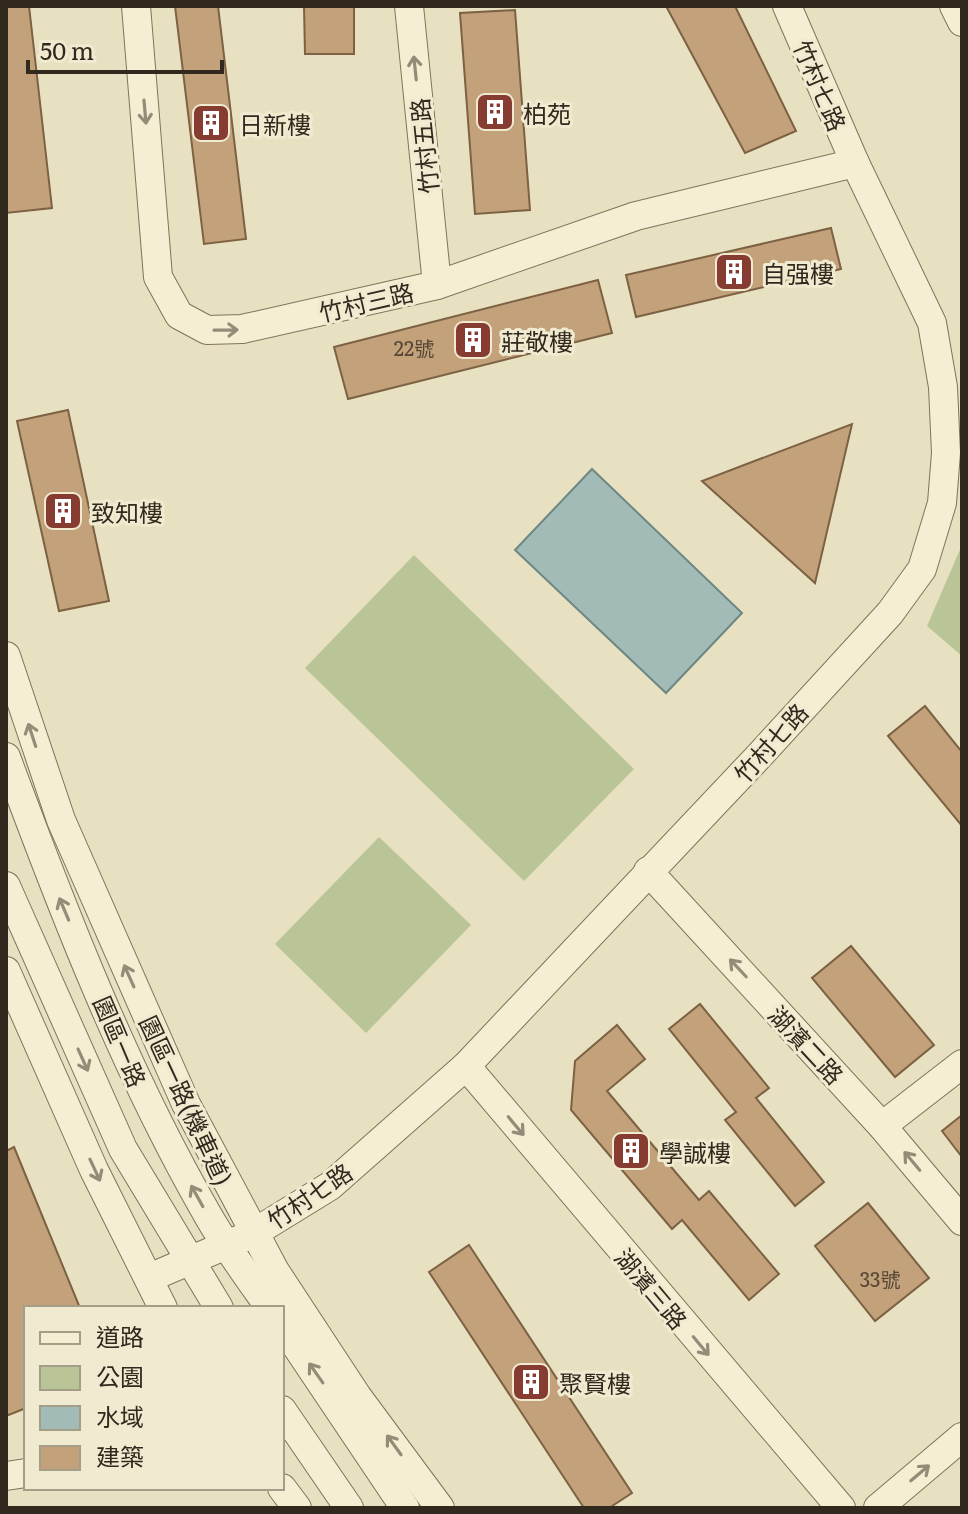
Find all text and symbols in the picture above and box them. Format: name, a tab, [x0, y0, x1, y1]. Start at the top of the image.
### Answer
scale bar	[28, 24, 222, 74]
text: 50 m	[40, 32, 94, 67]
street label: 竹村七路	[786, 34, 856, 136]
one-way arrow	[407, 55, 422, 82]
building icon: 柏苑	[474, 91, 516, 133]
place label: 柏苑	[523, 95, 571, 130]
street label: 竹村五路	[401, 96, 445, 196]
one-way arrow	[138, 98, 153, 125]
building icon: 日新樓	[190, 102, 232, 144]
place label: 日新樓	[239, 106, 311, 141]
building icon: 自强樓	[713, 251, 755, 293]
place label: 自强樓	[762, 255, 834, 290]
street label: 竹村三路	[315, 273, 417, 329]
building icon: 莊敬樓	[452, 319, 494, 361]
one-way arrow	[212, 322, 239, 338]
place label: 莊敬樓	[501, 323, 573, 358]
house number: 22號	[394, 332, 434, 362]
building icon: 致知樓	[42, 490, 84, 532]
place label: 致知樓	[91, 494, 163, 529]
street label: 竹村七路	[725, 695, 815, 789]
one-way arrow	[24, 723, 39, 748]
one-way arrow	[56, 897, 71, 922]
one-way arrow	[729, 959, 747, 979]
one-way arrow	[121, 964, 136, 989]
street label: 園區一路	[86, 990, 156, 1092]
street label: 湖濱二路	[761, 997, 853, 1091]
street label: 園區一路(機車道)	[132, 1009, 242, 1191]
one-way arrow	[76, 1047, 91, 1071]
one-way arrow	[507, 1115, 525, 1136]
building icon: 學誠樓	[610, 1130, 652, 1172]
place label: 學誠樓	[659, 1134, 731, 1169]
one-way arrow	[903, 1151, 921, 1172]
street label: 竹村七路	[259, 1154, 359, 1236]
one-way arrow	[88, 1157, 103, 1181]
one-way arrow	[189, 1185, 205, 1208]
street label: 湖濱三路	[608, 1240, 696, 1336]
house number: 33號	[859, 1263, 901, 1293]
legend	[24, 1306, 284, 1490]
text: 道路	[96, 1318, 144, 1353]
one-way arrow	[692, 1336, 710, 1356]
text: 公園	[96, 1358, 144, 1393]
building icon: 聚賢樓	[510, 1361, 552, 1403]
one-way arrow	[308, 1363, 324, 1385]
place label: 聚賢樓	[559, 1365, 631, 1400]
text: 水域	[96, 1398, 144, 1433]
one-way arrow	[385, 1435, 402, 1456]
text: 建築	[96, 1438, 144, 1473]
one-way arrow	[909, 1464, 930, 1482]

